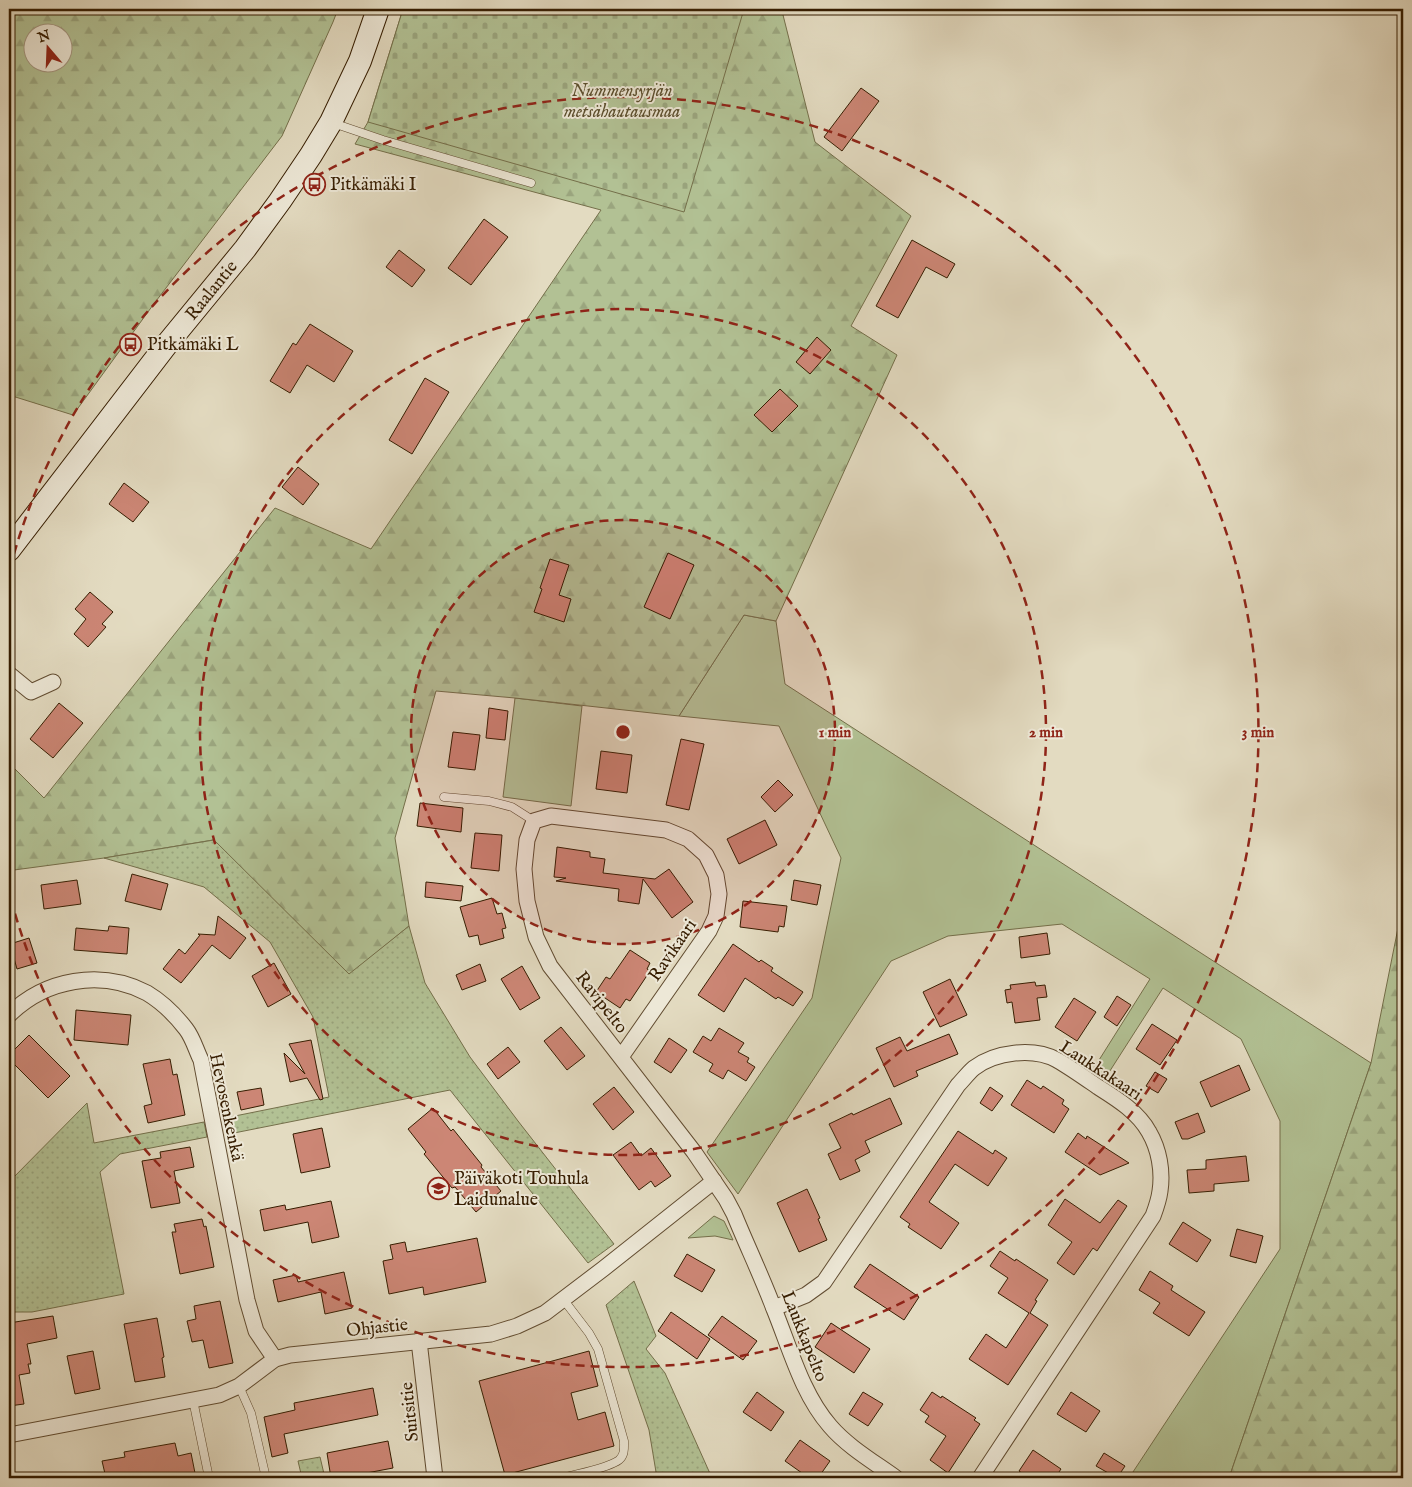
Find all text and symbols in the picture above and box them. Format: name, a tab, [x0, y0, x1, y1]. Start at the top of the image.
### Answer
north arrow	[22, 22, 72, 72]
text: N	[34, 26, 53, 47]
park label: Nummensyrjän metsähautausmaa	[564, 80, 680, 124]
bus stop icon: Pitkämäki I	[302, 172, 326, 196]
place label: Pitkämäki I	[330, 174, 417, 197]
street label: Raalantie	[181, 256, 243, 326]
bus stop icon: Pitkämäki L	[119, 332, 143, 356]
place label: Pitkämäki L	[147, 334, 239, 357]
centre of rings	[614, 723, 632, 741]
text: 1 min	[819, 723, 851, 742]
text: 2 min	[1029, 723, 1063, 742]
text: 3 min	[1242, 723, 1274, 742]
street label: Ravikaari	[644, 915, 703, 987]
street label: Ravipelto	[569, 967, 632, 1039]
street label: Laukkakaari	[1055, 1036, 1146, 1106]
street label: Hevosenkenkä	[203, 1051, 248, 1164]
place label: Päiväkoti Touhula Laidunalue	[454, 1168, 589, 1212]
school or university icon: Päiväkoti Touhula Laidunalue	[426, 1176, 450, 1200]
street label: Laukkapelto	[775, 1288, 832, 1386]
street label: Ohjastie	[345, 1314, 409, 1343]
street label: Suitsitie	[396, 1381, 425, 1443]

